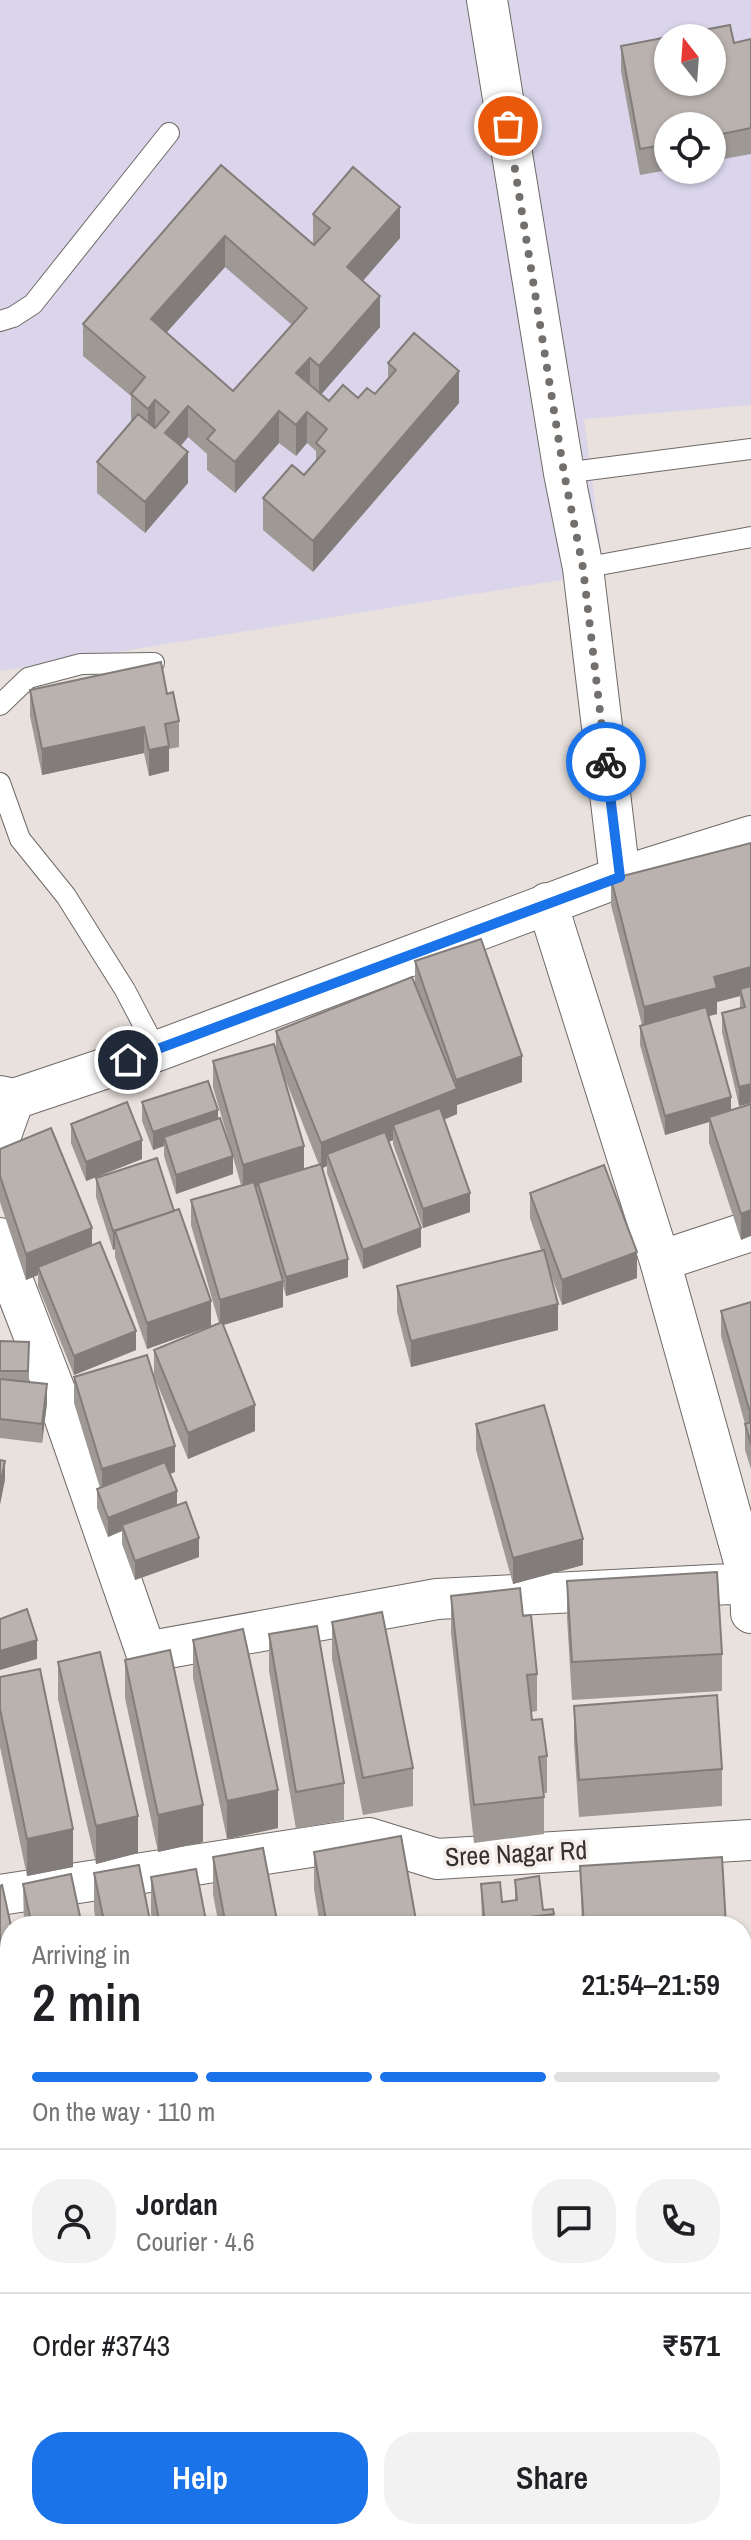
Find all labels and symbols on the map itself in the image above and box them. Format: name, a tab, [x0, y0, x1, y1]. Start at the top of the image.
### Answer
north arrow	[654, 24, 726, 96]
pin	[474, 92, 542, 160]
courier	[566, 722, 646, 802]
pin	[94, 1026, 162, 1094]
street label: Sree Nagar Rd	[444, 1832, 588, 1874]

